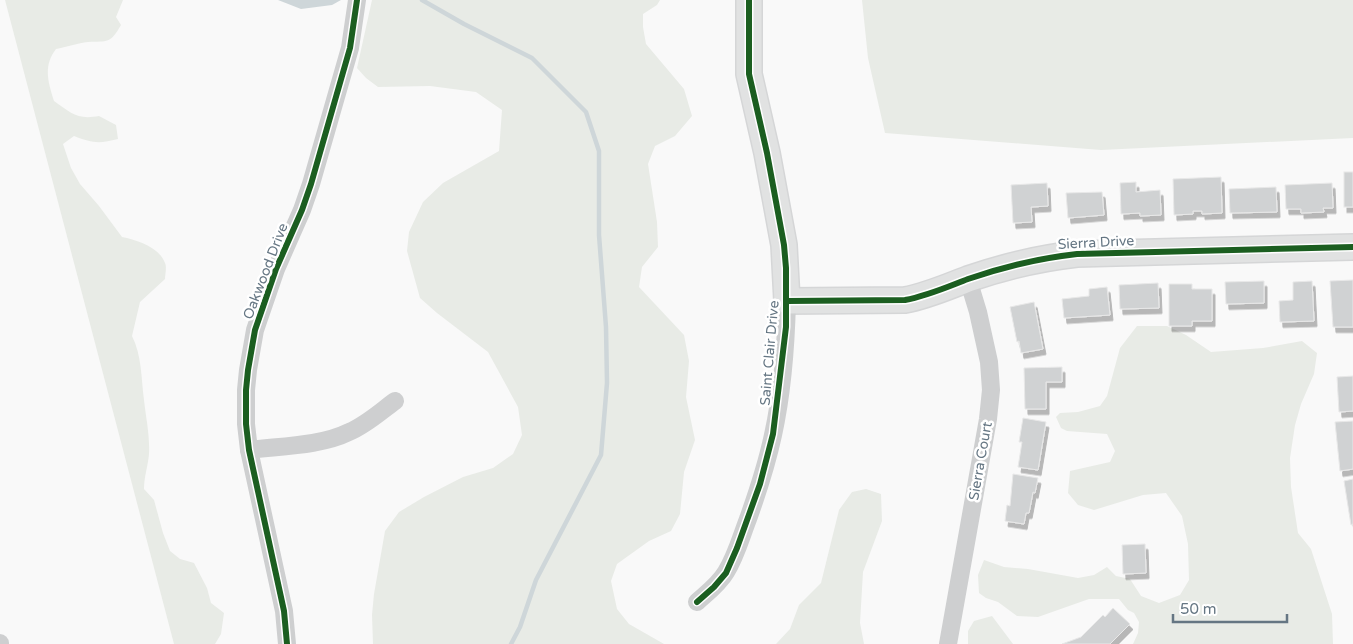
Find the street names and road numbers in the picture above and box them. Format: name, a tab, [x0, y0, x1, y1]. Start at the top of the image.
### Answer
street label: Oakwood Drive	[239, 221, 292, 322]
street label: Sierra Drive	[1057, 232, 1135, 253]
street label: Saint Clair Drive	[756, 300, 783, 406]
street label: Sierra Court	[965, 420, 996, 502]

